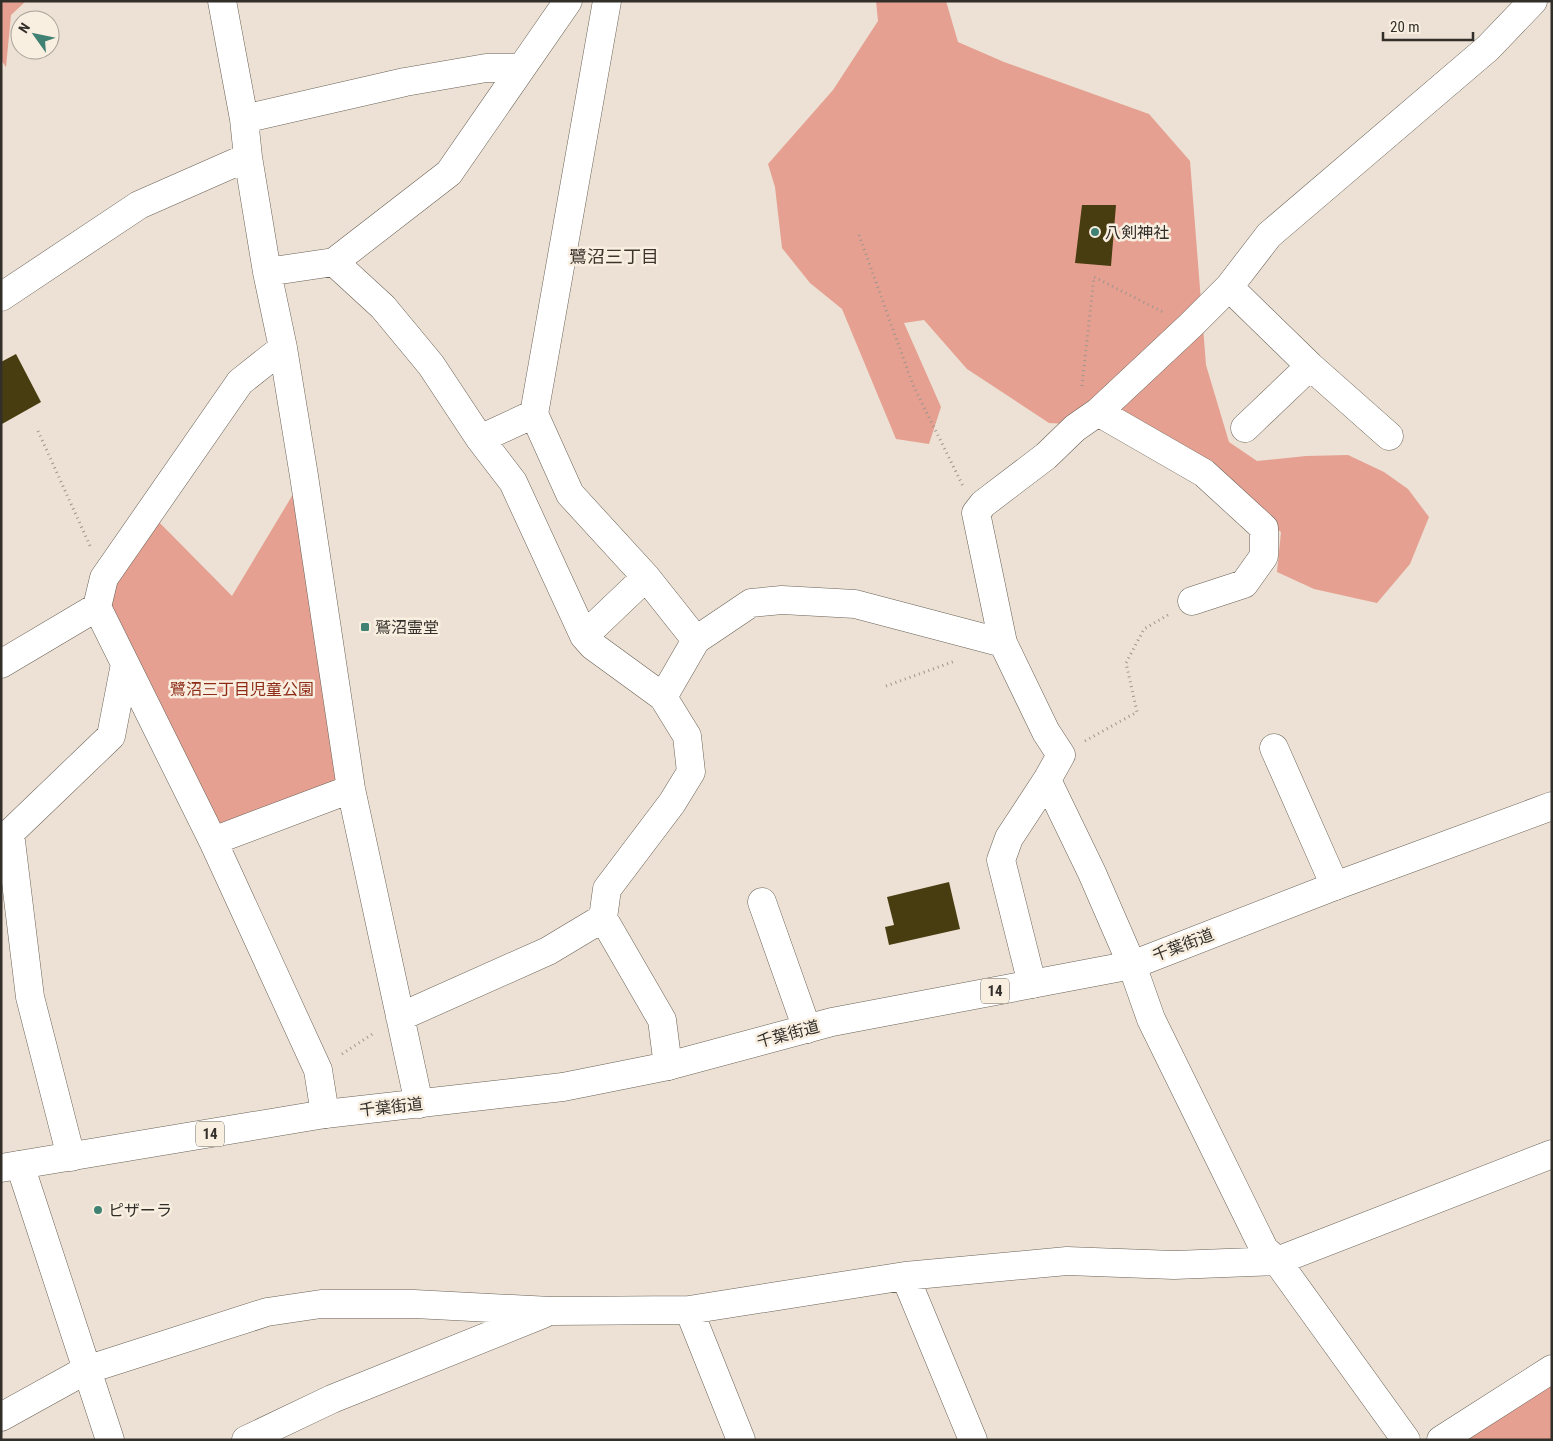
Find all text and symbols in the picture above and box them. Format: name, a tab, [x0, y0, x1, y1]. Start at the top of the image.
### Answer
north arrow	[10, 10, 60, 60]
scale bar	[1383, 10, 1473, 42]
text: 20 m	[1390, 18, 1420, 36]
text: N	[15, 20, 33, 36]
place label: 八剣神社	[1105, 223, 1169, 242]
marker: 八剣神社	[1089, 226, 1101, 238]
district label: 鷺沼三丁目	[569, 246, 659, 267]
place label: 鷲沼霊堂	[375, 618, 439, 637]
marker: 鷲沼霊堂	[359, 621, 371, 633]
park label: 鷺沼三丁目児童公園	[170, 680, 314, 699]
street label: 千葉街道	[1150, 925, 1216, 965]
road number: 14	[981, 978, 1009, 1004]
street label: 千葉街道	[755, 1017, 821, 1051]
street label: 千葉街道	[358, 1094, 424, 1120]
road number: 14	[196, 1122, 224, 1146]
place label: ピザーラ	[108, 1201, 172, 1220]
marker: ピザーラ	[92, 1204, 104, 1216]

